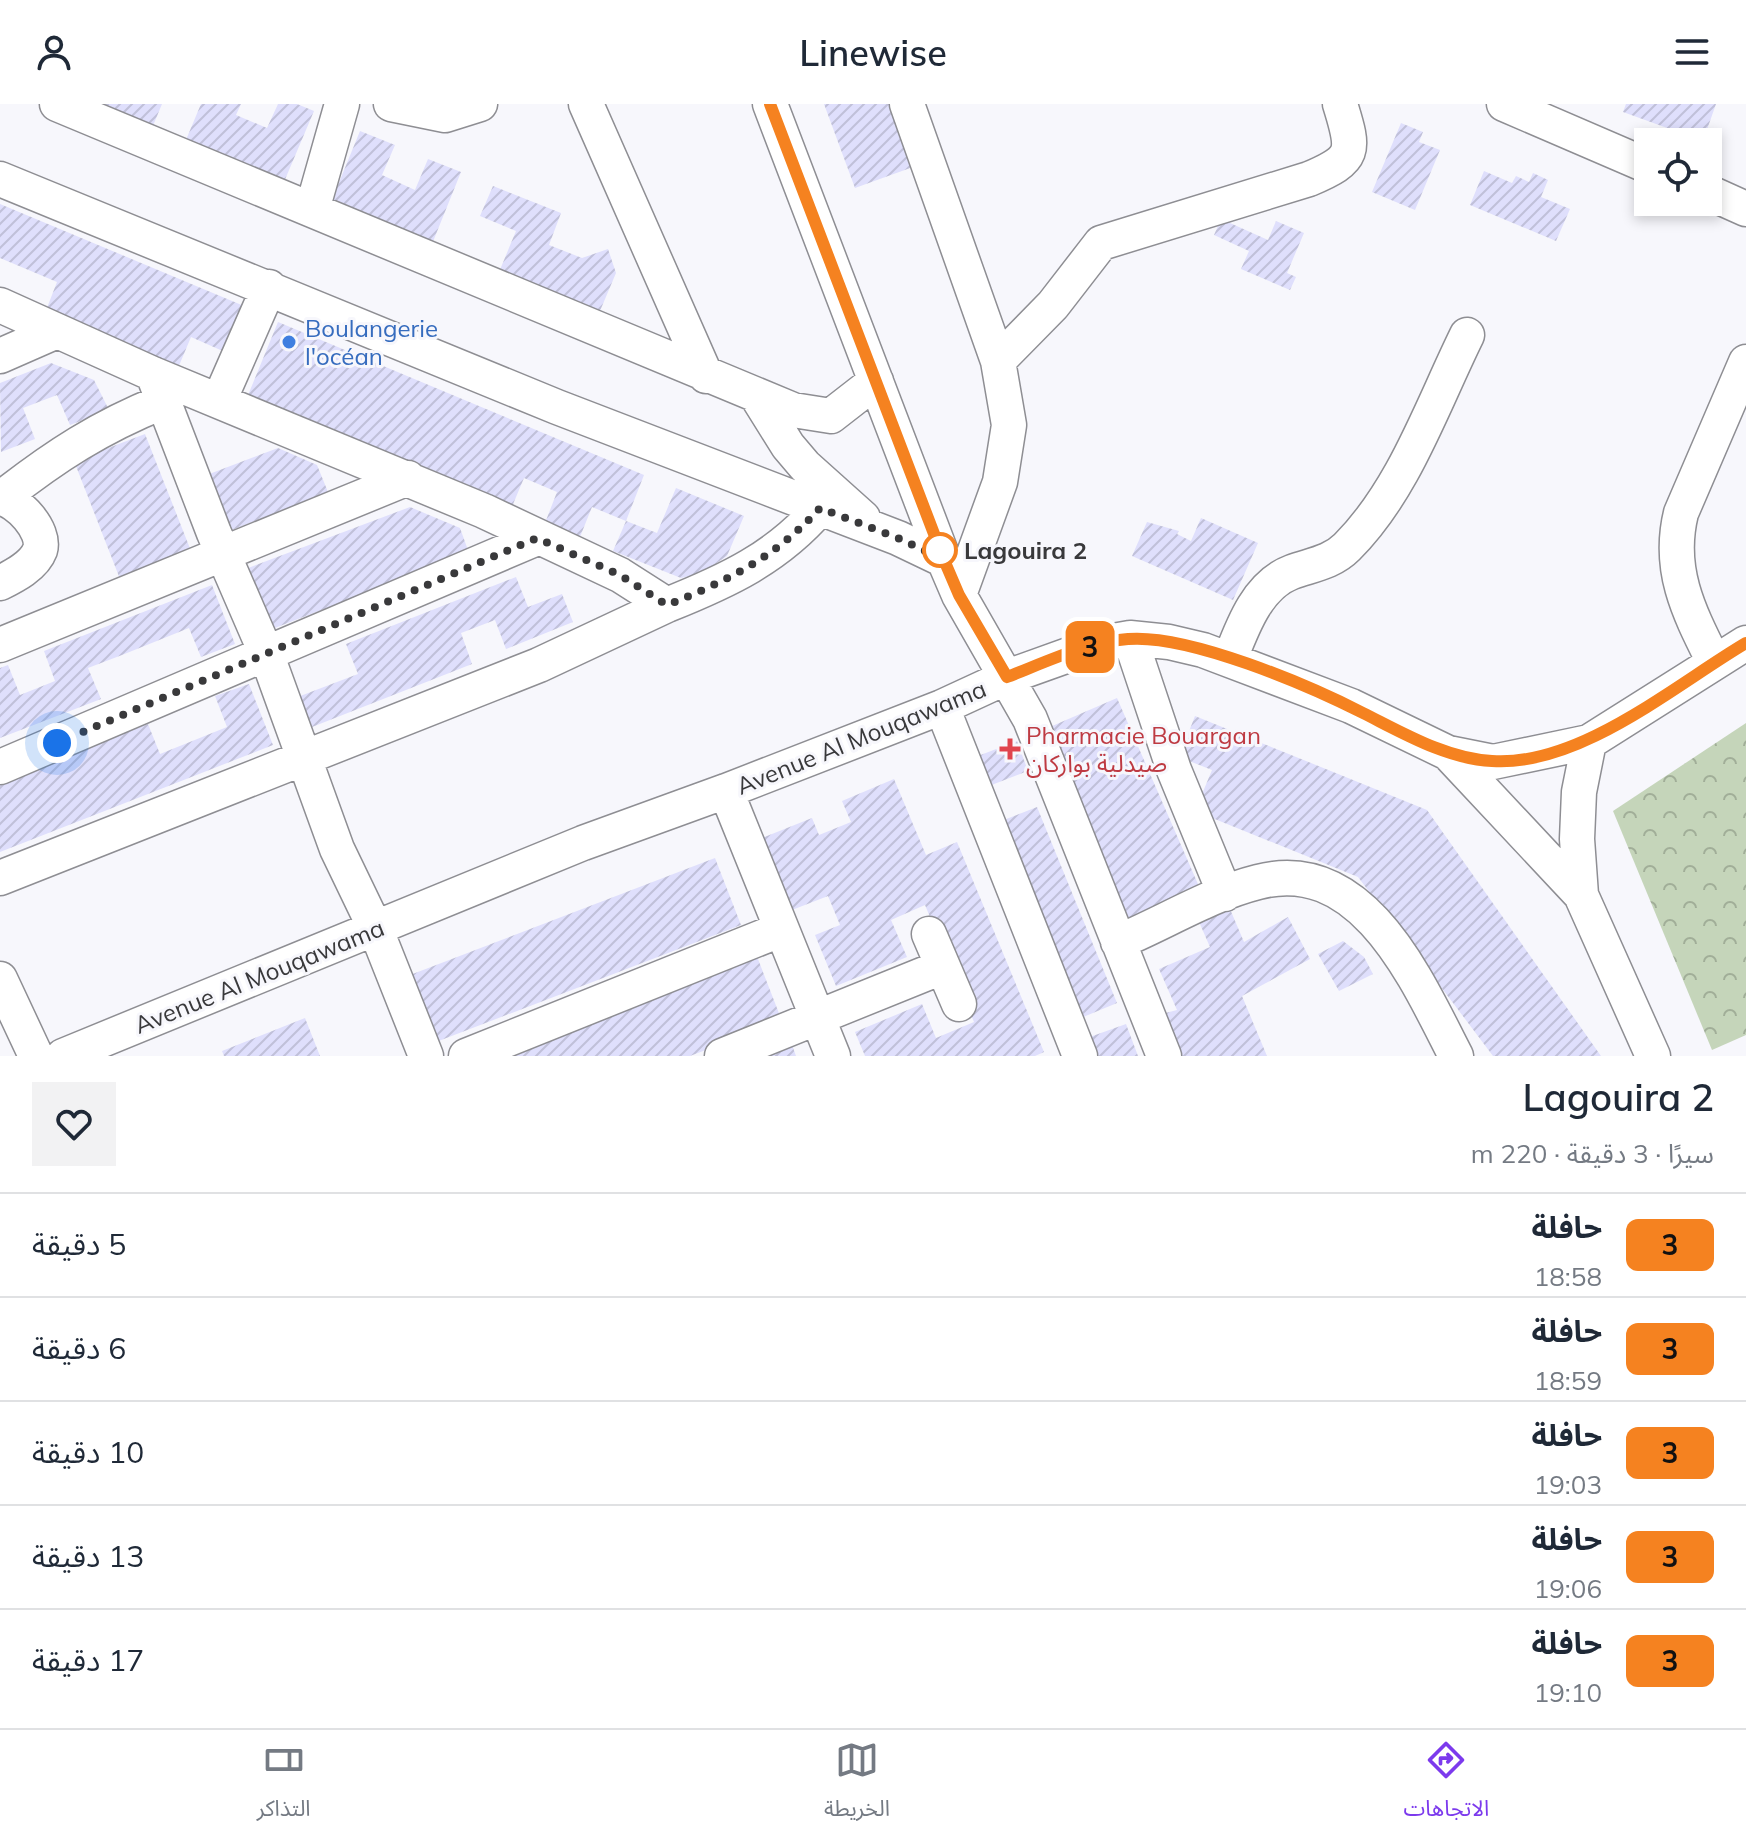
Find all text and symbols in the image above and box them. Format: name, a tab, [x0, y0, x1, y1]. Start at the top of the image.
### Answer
icon: person	[32, 30, 76, 74]
text: Linewise	[799, 30, 947, 75]
icon: menu	[1670, 30, 1714, 74]
map controls	[1634, 128, 1722, 216]
button: locate	[1634, 128, 1722, 216]
place label: Boulangerie l'océan	[305, 313, 438, 371]
marker: Boulangerie l'océan	[280, 333, 298, 351]
marker: Lagouira 2	[923, 533, 957, 567]
place label: Lagouira 2	[964, 535, 1087, 565]
line badge: 3	[1064, 621, 1116, 673]
text: 3	[1082, 629, 1098, 664]
street label: Avenue Al Mouqawama	[732, 673, 990, 801]
place label: Pharmacie Bouargan صيدلية بواركان	[1026, 720, 1261, 778]
your location	[37, 723, 77, 763]
marker: Pharmacie Bouargan صيدلية بواركان	[1001, 740, 1019, 758]
street label: Avenue Al Mouqawama	[130, 912, 388, 1040]
text: Lagouira 2	[1523, 1073, 1714, 1121]
button: heart	[32, 1082, 116, 1166]
text: سيرًا · 3 دقيقة · 220 m	[1471, 1137, 1714, 1170]
text: حافلة	[1531, 1208, 1602, 1246]
text: 5 دقيقة	[32, 1225, 126, 1263]
text: 3	[1662, 1227, 1678, 1262]
text: 18:58	[1534, 1260, 1602, 1293]
text: حافلة	[1531, 1312, 1602, 1350]
text: 6 دقيقة	[32, 1329, 126, 1367]
text: 3	[1662, 1331, 1678, 1366]
text: 18:59	[1534, 1364, 1602, 1397]
text: حافلة	[1531, 1416, 1602, 1454]
text: 10 دقيقة	[32, 1433, 144, 1471]
text: 3	[1662, 1435, 1678, 1470]
text: 19:03	[1534, 1468, 1602, 1501]
text: حافلة	[1531, 1520, 1602, 1558]
text: 13 دقيقة	[32, 1537, 144, 1575]
text: 3	[1662, 1539, 1678, 1574]
text: 19:06	[1534, 1572, 1602, 1605]
text: حافلة	[1531, 1624, 1602, 1662]
text: 17 دقيقة	[32, 1641, 144, 1679]
text: 3	[1662, 1643, 1678, 1678]
text: 19:10	[1534, 1676, 1602, 1709]
tab: التذاكر	[257, 1738, 311, 1832]
tab: الخريطة	[824, 1738, 890, 1832]
tab: الاتجاهات	[1403, 1738, 1489, 1832]

